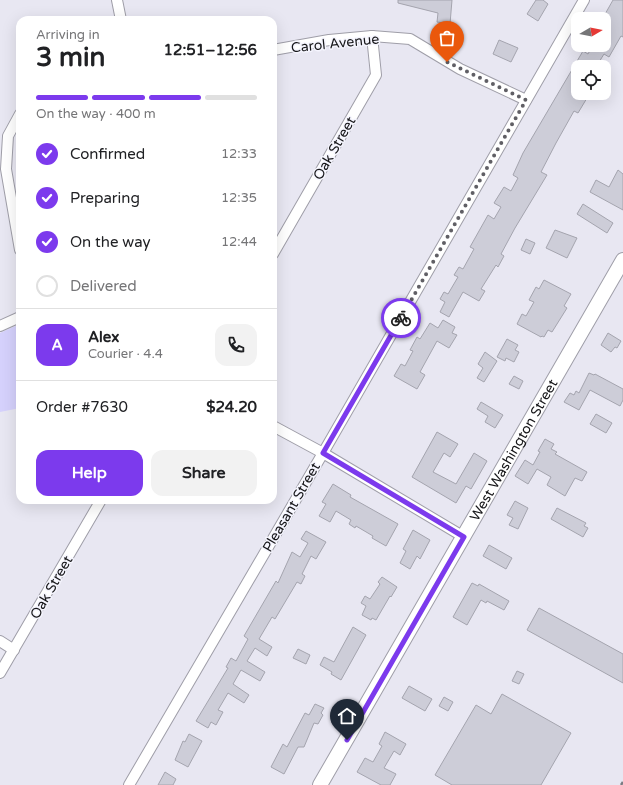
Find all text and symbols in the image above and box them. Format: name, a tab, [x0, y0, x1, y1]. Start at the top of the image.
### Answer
north arrow	[571, 12, 611, 52]
map controls	[571, 12, 611, 100]
pin	[430, 21, 464, 62]
text: Arriving in	[36, 27, 100, 43]
icon: bag	[436, 27, 458, 49]
street label: Carol Avenue	[290, 30, 380, 57]
text: 12:51–12:56	[164, 41, 257, 59]
text: 3 min	[36, 42, 105, 73]
button: locate	[571, 60, 611, 100]
text: On the way · 400 m	[36, 106, 156, 122]
street label: Oak Street	[309, 113, 360, 183]
icon: check	[36, 143, 58, 165]
text: Confirmed	[70, 145, 145, 163]
text: 12:33	[221, 146, 257, 162]
icon: check	[36, 187, 58, 209]
text: Preparing	[70, 189, 140, 207]
text: 12:35	[221, 190, 257, 206]
icon: check	[36, 231, 58, 253]
text: On the way	[70, 233, 150, 251]
text: 12:44	[221, 234, 257, 250]
text: Delivered	[70, 277, 137, 295]
courier	[381, 298, 421, 338]
icon: bike	[390, 307, 412, 329]
button: phone	[215, 324, 257, 366]
text: Alex	[88, 328, 119, 346]
text: A	[51, 336, 63, 354]
text: Courier · 4.4	[88, 346, 163, 362]
street label: West Washington Street	[466, 376, 562, 524]
text: Order #7630	[36, 398, 128, 416]
text: $24.20	[206, 398, 257, 416]
button: Help	[36, 450, 143, 496]
button: Share	[151, 450, 257, 496]
street label: Pleasant Street	[259, 459, 324, 555]
street label: Oak Street	[26, 552, 77, 622]
pin	[330, 699, 364, 740]
icon: home	[336, 705, 358, 727]

